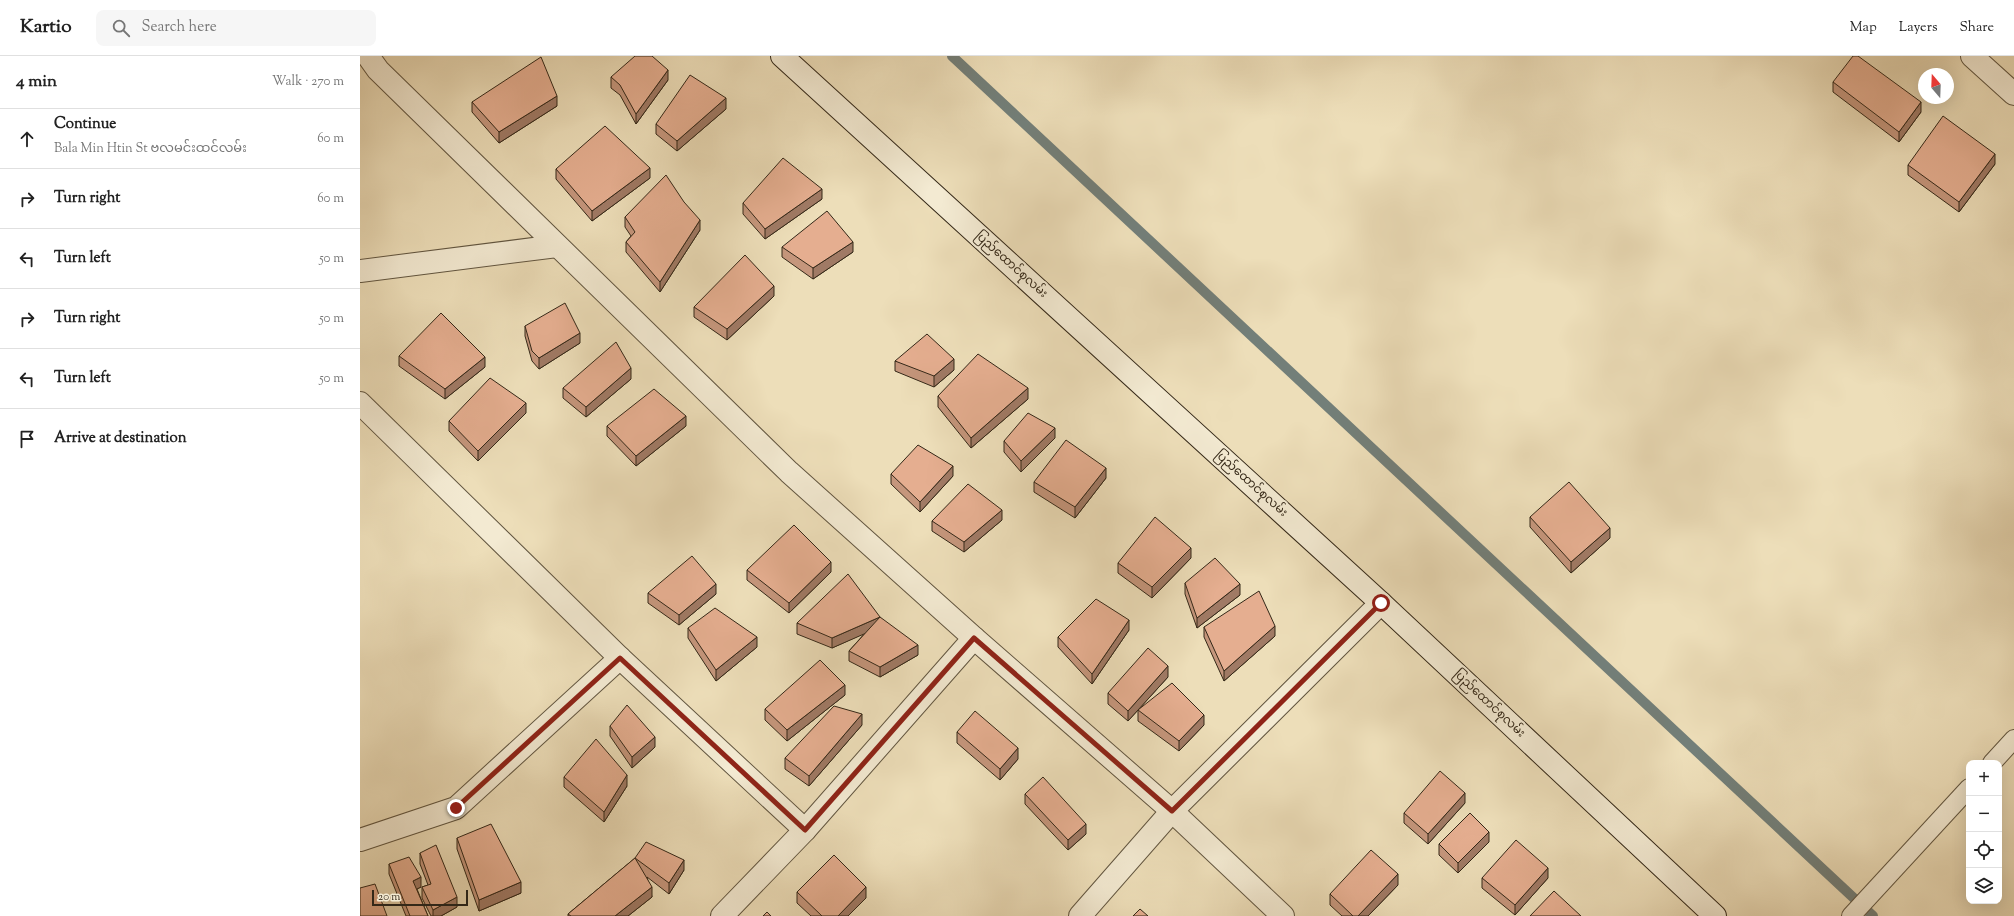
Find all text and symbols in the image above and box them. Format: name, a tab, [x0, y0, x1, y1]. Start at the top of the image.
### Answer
search box	[96, 10, 376, 46]
text: Kartio	[20, 14, 72, 41]
icon: search	[110, 17, 132, 39]
text: Search here	[142, 17, 217, 38]
text: Map	[1850, 18, 1877, 38]
text: Layers	[1899, 18, 1937, 38]
text: Share	[1959, 18, 1994, 38]
north arrow	[1918, 68, 1954, 104]
text: 4 min	[16, 70, 57, 94]
text: Walk · 270 m	[272, 73, 344, 91]
text: Continue	[54, 114, 116, 135]
icon: ahead	[16, 128, 38, 150]
text: 60 m	[317, 130, 344, 148]
text: Bala Min Htin St ဗလမင်းထင်လမ်း	[54, 140, 247, 158]
icon: right	[16, 188, 38, 210]
text: Turn right	[54, 188, 120, 209]
text: 60 m	[317, 190, 344, 208]
street label: ပြည်ထောင်စုလမ်း	[971, 227, 1052, 303]
icon: left	[16, 248, 38, 270]
text: Turn left	[54, 248, 111, 269]
text: 50 m	[319, 250, 344, 268]
icon: right	[16, 308, 38, 330]
text: Turn right	[54, 308, 120, 329]
text: 50 m	[319, 310, 344, 328]
icon: left	[16, 368, 38, 390]
text: Turn left	[54, 368, 111, 389]
text: 50 m	[319, 370, 344, 388]
icon: arrive	[16, 428, 38, 450]
text: Arrive at destination	[54, 428, 187, 449]
street label: ပြည်ထောင်စုလမ်း	[1211, 446, 1292, 522]
route start	[1372, 594, 1390, 612]
street label: ပြည်ထောင်စုလမ်း	[1449, 665, 1530, 742]
map controls	[1966, 760, 2002, 904]
button: +	[1966, 760, 2002, 796]
button: −	[1966, 796, 2002, 832]
route end	[447, 799, 465, 817]
button: locate	[1966, 832, 2002, 868]
button: layers	[1966, 868, 2002, 904]
scale bar	[372, 888, 468, 907]
text: 20 m	[378, 889, 400, 905]

